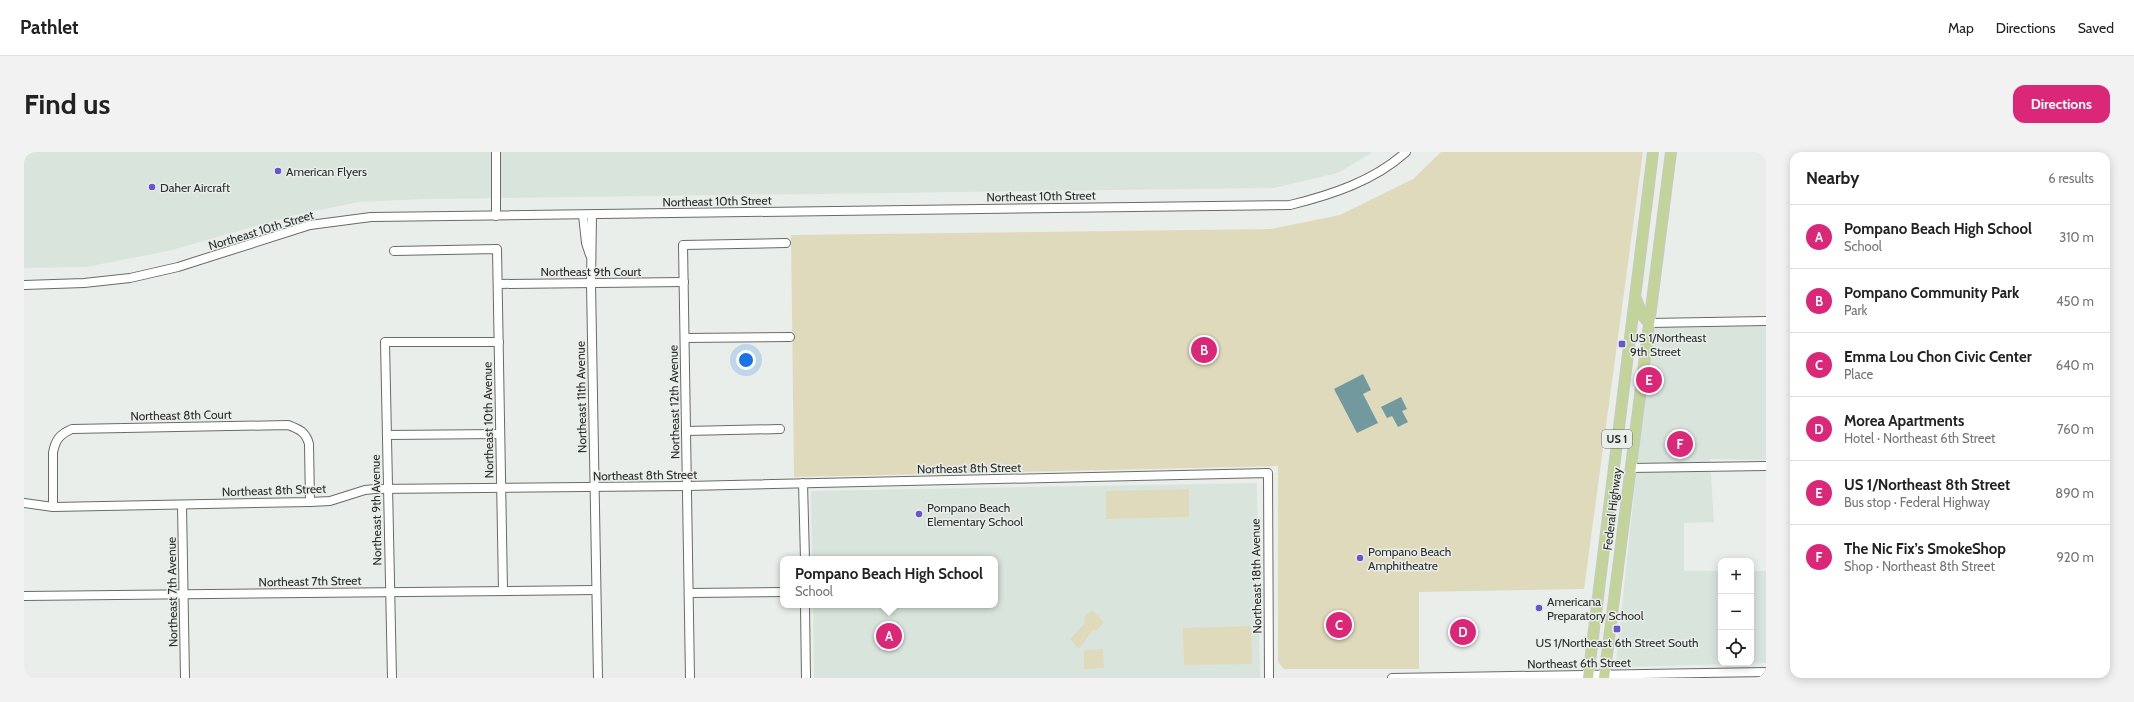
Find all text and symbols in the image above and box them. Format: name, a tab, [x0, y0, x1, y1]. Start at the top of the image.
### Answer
text: Pathlet	[20, 16, 79, 39]
text: Map	[1948, 19, 1974, 37]
text: Directions	[1996, 19, 2056, 37]
text: Saved	[2078, 19, 2114, 37]
button: Directions	[2013, 85, 2110, 123]
text: Find us	[24, 87, 110, 121]
place label: American Flyers	[286, 164, 367, 179]
marker: American Flyers	[273, 166, 283, 176]
text: Nearby	[1806, 168, 1859, 188]
text: 6 results	[2048, 170, 2094, 186]
place label: Daher Aircraft	[160, 180, 230, 195]
marker: Daher Aircraft	[147, 182, 157, 192]
street label: Northeast 10th Street	[986, 188, 1096, 204]
street label: Northeast 10th Street	[662, 193, 772, 209]
street label: Northeast 10th Street	[207, 207, 315, 253]
text: Pompano Beach High School	[1844, 220, 2032, 238]
text: A	[1815, 229, 1823, 245]
text: 310 m	[2059, 229, 2094, 245]
text: School	[1844, 238, 1882, 254]
street label: Northeast 9th Court	[541, 264, 641, 279]
text: Pompano Community Park	[1844, 284, 2019, 302]
text: B	[1815, 293, 1823, 309]
text: 450 m	[2056, 293, 2094, 309]
text: Park	[1844, 302, 1867, 318]
place label: US 1/Northeast 9th Street	[1630, 330, 1706, 359]
pin: B	[1191, 335, 1217, 365]
marker: US 1/Northeast 9th Street	[1617, 339, 1627, 349]
street label: Northeast 11th Avenue	[573, 341, 589, 453]
street label: Northeast 12th Avenue	[666, 345, 682, 459]
text: Emma Lou Chon Civic Center	[1844, 348, 2032, 366]
your location	[736, 350, 756, 370]
text: C	[1815, 357, 1823, 373]
text: 640 m	[2056, 357, 2094, 373]
street label: Northeast 10th Avenue	[479, 362, 497, 478]
pin: E	[1636, 365, 1662, 395]
text: Place	[1844, 366, 1873, 382]
street label: Northeast 8th Court	[130, 407, 232, 423]
text: Morea Apartments	[1844, 412, 1964, 430]
text: D	[1814, 421, 1824, 437]
text: 760 m	[2057, 421, 2094, 437]
pin: F	[1667, 429, 1693, 459]
road number: US 1	[1602, 430, 1632, 448]
text: Hotel · Northeast 6th Street	[1844, 430, 1995, 446]
street label: Northeast 9th Avenue	[368, 454, 384, 566]
street label: Northeast 8th Street	[917, 460, 1021, 476]
street label: Northeast 8th Street	[593, 467, 697, 483]
street label: Federal Highway	[1599, 467, 1625, 551]
text: US 1/Northeast 8th Street	[1844, 476, 2010, 494]
street label: Northeast 8th Street	[222, 481, 326, 499]
text: E	[1815, 485, 1823, 501]
text: 890 m	[2055, 485, 2094, 501]
text: Bus stop · Federal Highway	[1844, 494, 1990, 510]
place label: Pompano Beach Elementary School	[927, 500, 1023, 529]
marker: Pompano Beach Elementary School	[914, 509, 924, 519]
street label: Northeast 18th Avenue	[1247, 518, 1265, 634]
street label: Northeast 7th Avenue	[164, 537, 180, 647]
text: The Nic Fix’s SmokeShop	[1844, 540, 2006, 558]
place label: Pompano Beach Amphitheatre	[1368, 544, 1451, 573]
text: F	[1816, 549, 1822, 565]
text: 920 m	[2056, 549, 2094, 565]
marker: Pompano Beach Amphitheatre	[1355, 553, 1365, 563]
popup	[780, 556, 998, 608]
map controls	[1718, 558, 1754, 666]
button: +	[1718, 558, 1754, 594]
text: Shop · Northeast 8th Street	[1844, 558, 1995, 574]
text: Pompano Beach High School	[795, 565, 983, 583]
street label: Northeast 7th Street	[258, 573, 362, 589]
text: School	[795, 583, 833, 599]
place label: Americana Preparatory School	[1547, 594, 1644, 623]
button: −	[1718, 594, 1754, 630]
marker: Americana Preparatory School	[1534, 603, 1544, 613]
pin: C	[1326, 610, 1352, 640]
pin: D	[1450, 617, 1476, 647]
pin: A	[876, 621, 902, 651]
marker: US 1/Northeast 6th Street South	[1612, 624, 1622, 634]
button: locate	[1718, 630, 1754, 666]
place label: US 1/Northeast 6th Street South	[1535, 635, 1699, 650]
street label: Northeast 6th Street	[1527, 655, 1631, 671]

